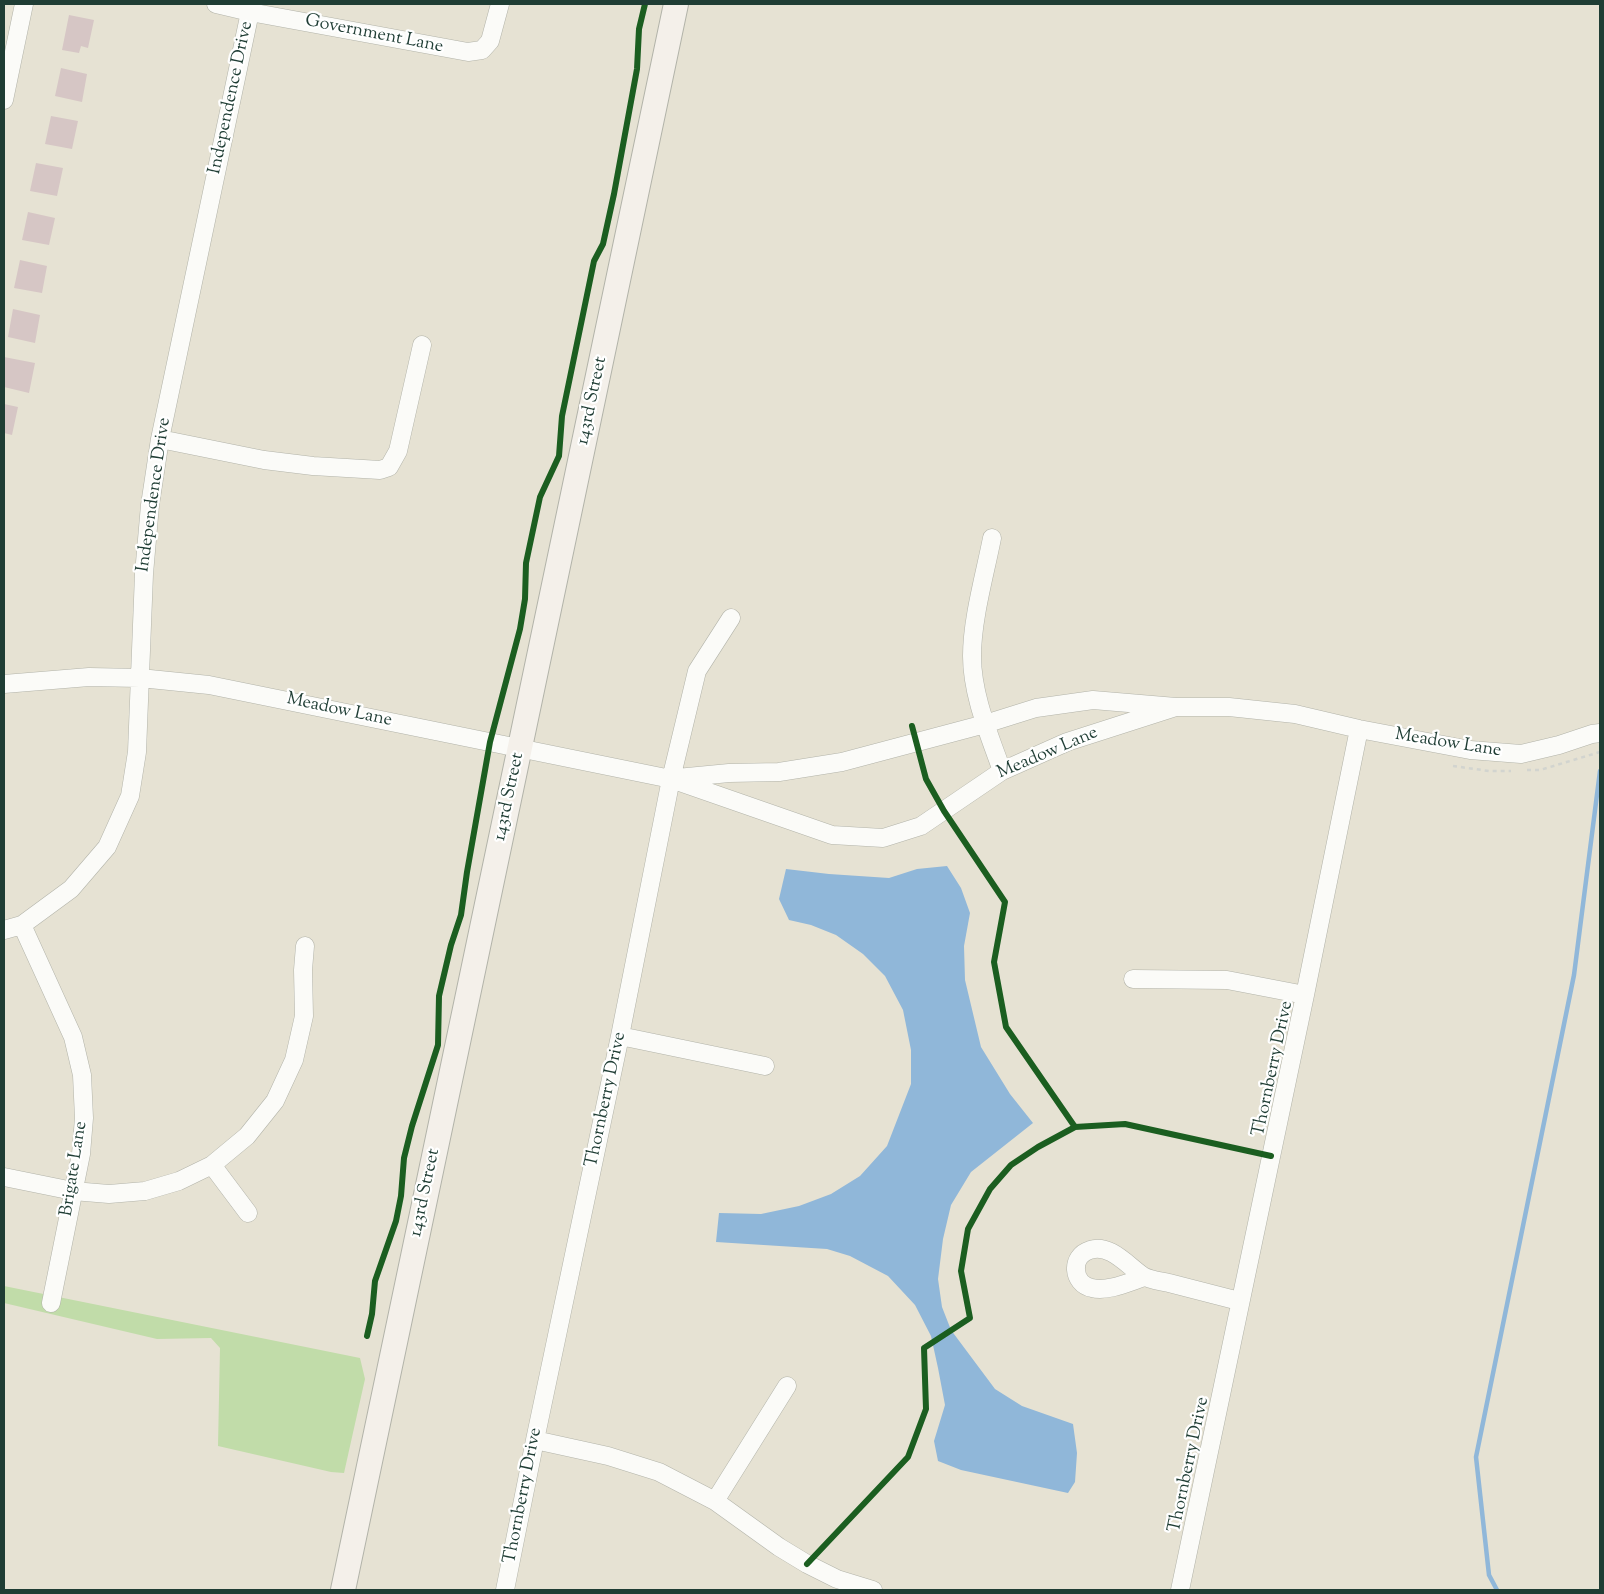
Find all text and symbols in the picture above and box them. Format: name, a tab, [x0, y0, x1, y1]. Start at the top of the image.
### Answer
street label: Government Lane	[303, 11, 445, 59]
street label: Independence Drive	[205, 20, 259, 176]
street label: 143rd Street	[573, 355, 613, 447]
street label: Independence Drive	[133, 416, 177, 574]
street label: Meadow Lane	[284, 689, 394, 733]
street label: Meadow Lane	[994, 723, 1102, 785]
street label: Meadow Lane	[1393, 725, 1503, 763]
street label: 143rd Street	[490, 751, 530, 843]
street label: Thornberry Drive	[1249, 999, 1299, 1139]
street label: Thornberry Drive	[582, 1030, 632, 1170]
street label: Brigate Lane	[57, 1120, 93, 1218]
street label: 143rd Street	[406, 1147, 446, 1239]
street label: Thornberry Drive	[1165, 1395, 1215, 1535]
street label: Thornberry Drive	[500, 1426, 548, 1566]

